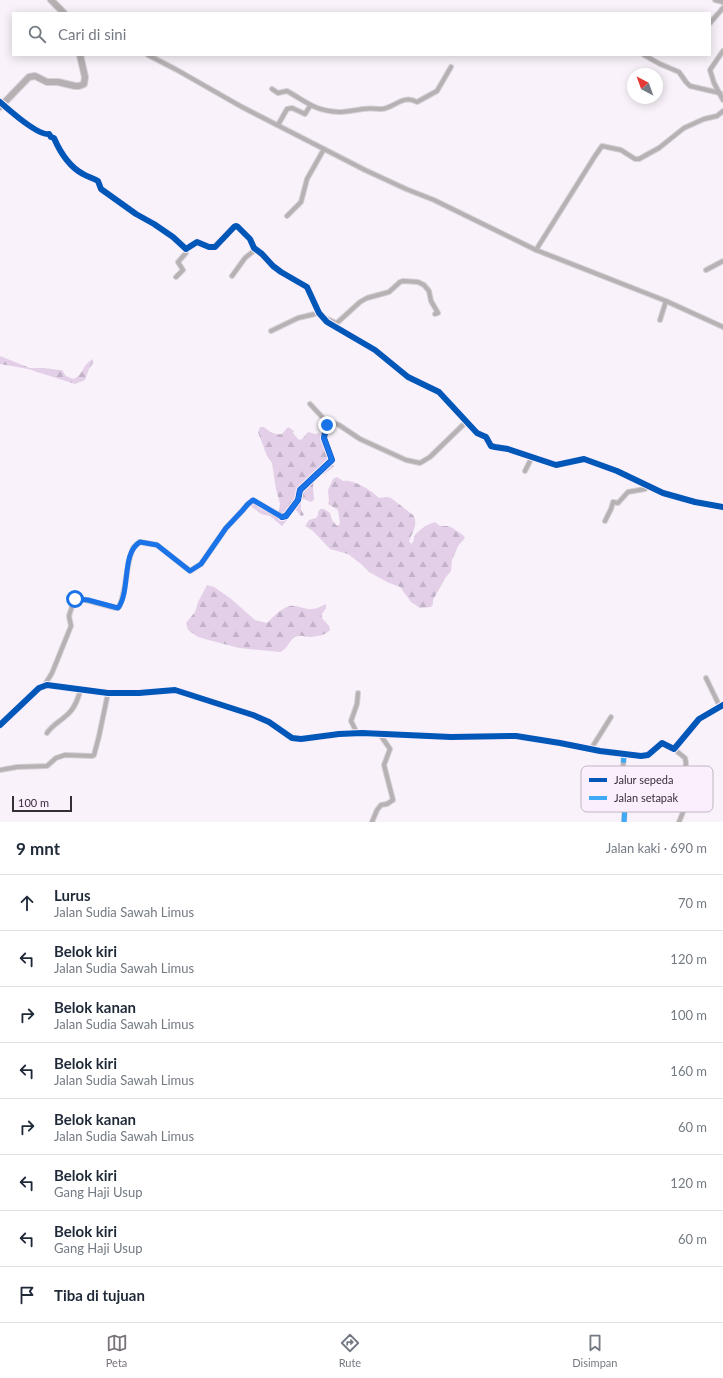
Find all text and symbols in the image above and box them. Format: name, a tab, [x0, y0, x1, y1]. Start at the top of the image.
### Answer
search box	[12, 12, 711, 56]
icon: search	[26, 23, 48, 45]
text: Cari di sini	[58, 25, 126, 43]
north arrow	[627, 68, 663, 104]
route end	[318, 416, 336, 434]
route start	[66, 590, 84, 608]
legend	[581, 766, 713, 812]
text: Jalur sepeda	[614, 773, 673, 786]
text: Jalan setapak	[614, 791, 678, 804]
scale bar	[12, 794, 72, 813]
text: 100 m	[18, 796, 49, 809]
text: 9 mnt	[16, 838, 60, 859]
text: Jalan kaki · 690 m	[606, 840, 707, 856]
text: Lurus	[54, 886, 91, 904]
icon: ahead	[16, 892, 38, 914]
text: 70 m	[678, 895, 707, 911]
text: Jalan Sudia Sawah Limus	[54, 904, 194, 920]
text: Belok kiri	[54, 942, 117, 960]
icon: left	[16, 948, 38, 970]
text: 120 m	[670, 951, 707, 967]
text: Jalan Sudia Sawah Limus	[54, 960, 194, 976]
text: Belok kanan	[54, 998, 136, 1016]
icon: right	[16, 1004, 38, 1026]
text: 100 m	[670, 1007, 707, 1023]
text: Jalan Sudia Sawah Limus	[54, 1016, 194, 1032]
text: Belok kiri	[54, 1054, 117, 1072]
icon: left	[16, 1060, 38, 1082]
text: 160 m	[670, 1063, 707, 1079]
text: Jalan Sudia Sawah Limus	[54, 1072, 194, 1088]
text: Belok kanan	[54, 1110, 136, 1128]
icon: right	[16, 1116, 38, 1138]
text: 60 m	[678, 1119, 707, 1135]
text: Jalan Sudia Sawah Limus	[54, 1128, 194, 1144]
text: Belok kiri	[54, 1166, 117, 1184]
icon: left	[16, 1172, 38, 1194]
text: 120 m	[670, 1175, 707, 1191]
text: Gang Haji Usup	[54, 1184, 142, 1200]
text: Belok kiri	[54, 1222, 117, 1240]
icon: left	[16, 1228, 38, 1250]
text: 60 m	[678, 1231, 707, 1247]
text: Gang Haji Usup	[54, 1240, 142, 1256]
icon: arrive	[16, 1284, 38, 1306]
text: Tiba di tujuan	[54, 1286, 145, 1304]
tab: Peta	[106, 1332, 128, 1369]
tab: Rute	[339, 1332, 361, 1369]
tab: Disimpan	[572, 1332, 617, 1369]

